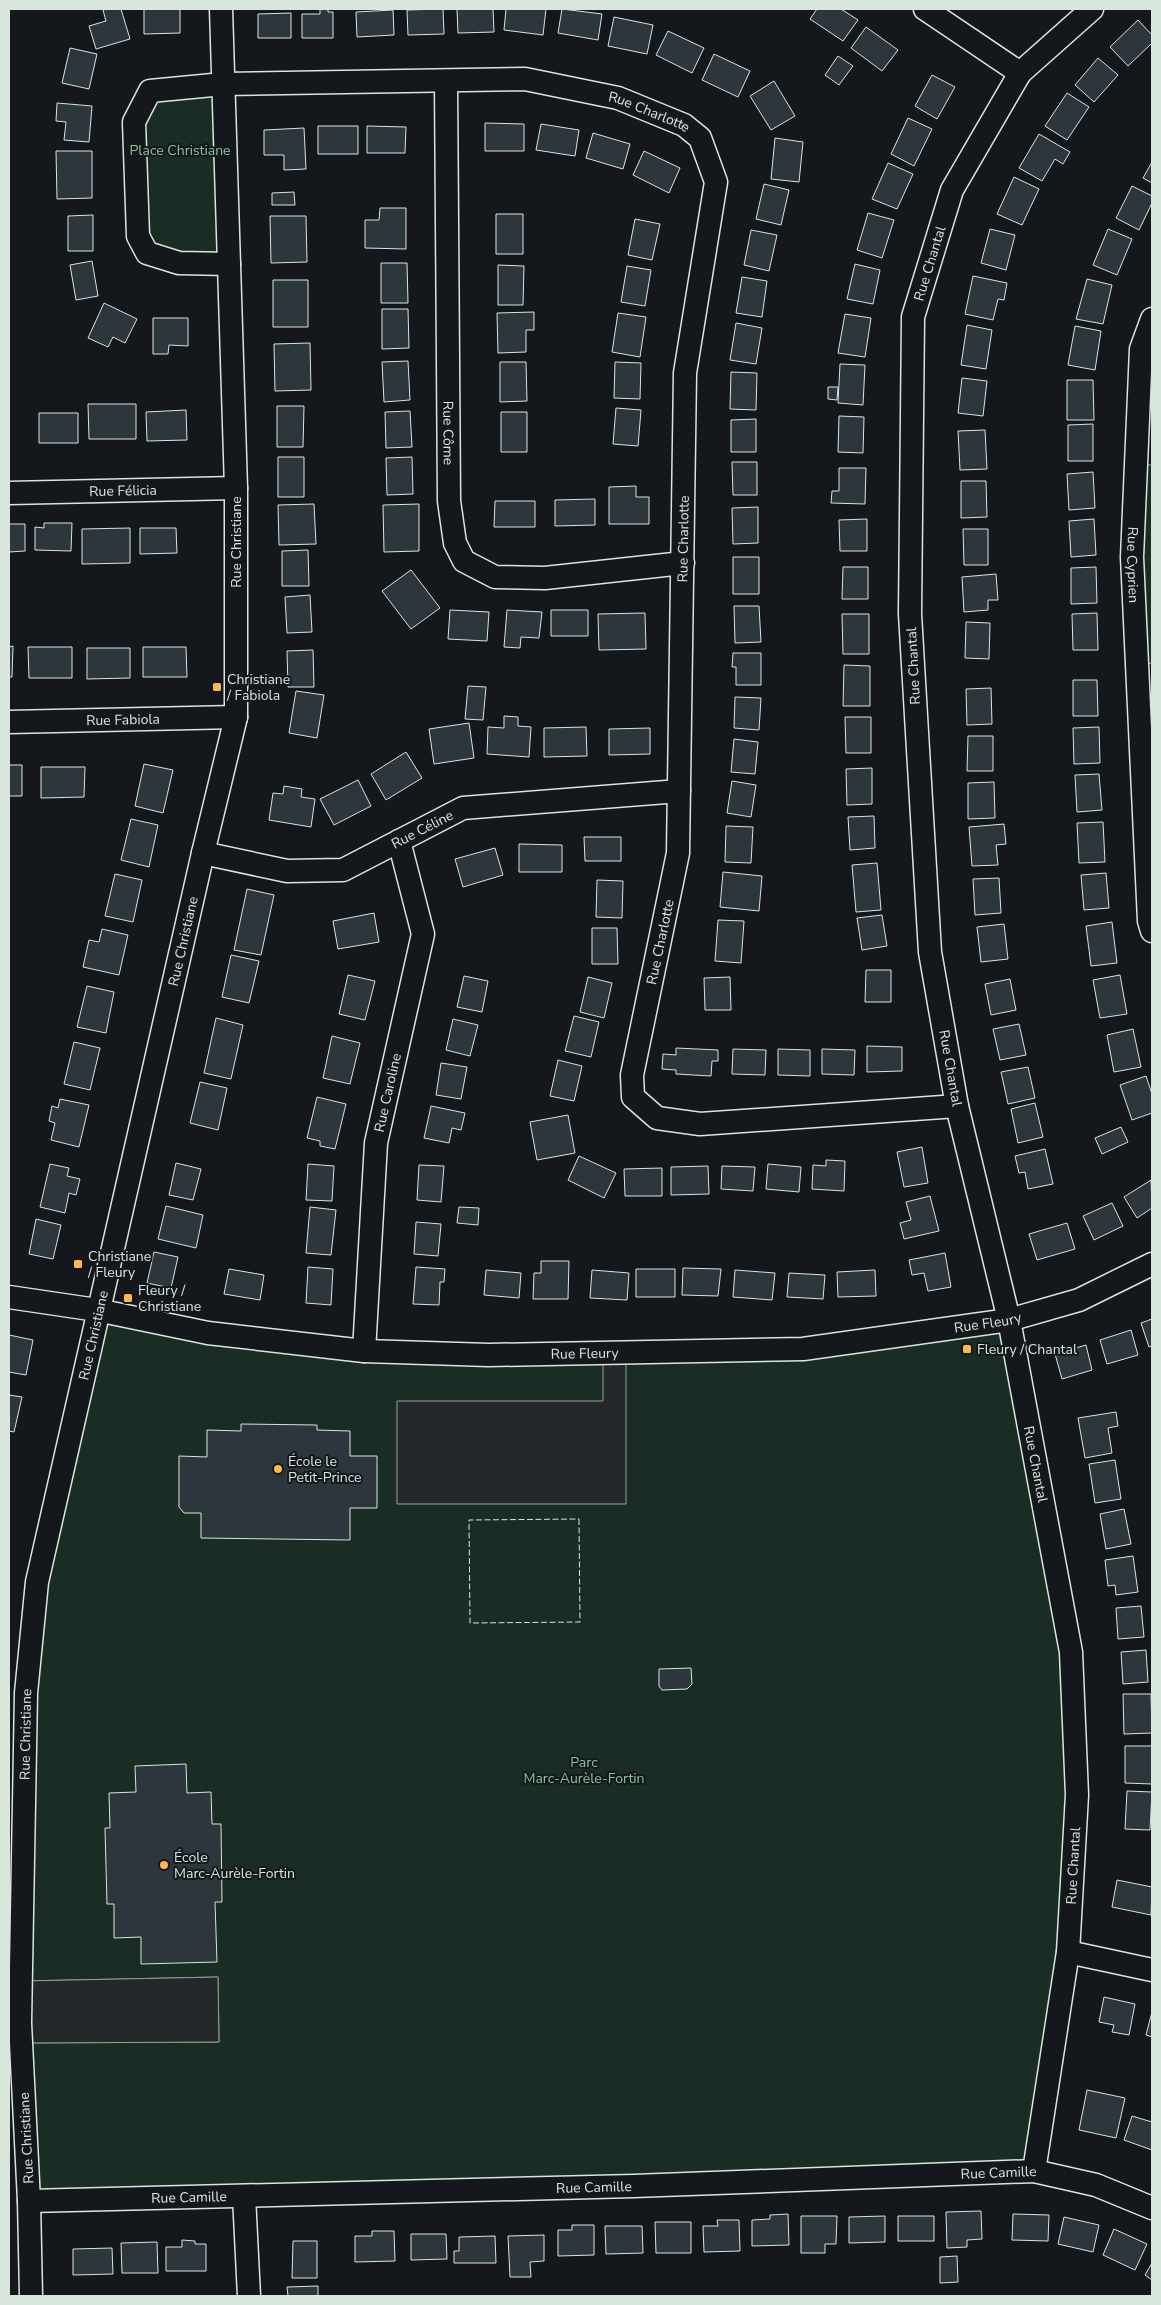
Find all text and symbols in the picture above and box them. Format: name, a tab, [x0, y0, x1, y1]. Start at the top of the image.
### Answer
street label: Rue Charlotte	[607, 87, 694, 137]
park label: Place Christiane	[129, 141, 231, 160]
street label: Rue Chantal	[909, 223, 951, 303]
street label: Rue Côme	[438, 401, 458, 465]
street label: Rue Félicia	[89, 481, 157, 501]
street label: Rue Charlotte	[673, 495, 694, 583]
street label: Rue Christiane	[227, 496, 246, 588]
street label: Rue Cyprien	[1122, 526, 1143, 603]
street label: Rue Chantal	[902, 626, 925, 705]
place label: Christiane / Fabiola	[226, 670, 290, 705]
marker: Christiane / Fabiola	[211, 681, 223, 693]
street label: Rue Fabiola	[86, 710, 160, 730]
street label: Rue Céline	[388, 806, 457, 853]
street label: Rue Christiane	[164, 895, 203, 988]
street label: Rue Charlotte	[642, 898, 679, 987]
street label: Rue Chantal	[934, 1028, 967, 1109]
street label: Rue Caroline	[370, 1051, 406, 1134]
place label: Christiane / Fleury	[87, 1247, 151, 1282]
marker: Christiane / Fleury	[72, 1258, 84, 1270]
place label: Fleury / Christiane	[138, 1281, 201, 1316]
street label: Rue Christiane	[74, 1289, 113, 1382]
marker: Fleury / Christiane	[122, 1292, 134, 1304]
street label: Rue Fleury	[953, 1308, 1025, 1338]
place label: Fleury / Chantal	[977, 1340, 1078, 1359]
marker: Fleury / Chantal	[961, 1343, 973, 1355]
street label: Rue Fleury	[550, 1344, 620, 1364]
street label: Rue Chantal	[1019, 1424, 1052, 1505]
place label: École le Petit-Prince	[288, 1452, 362, 1487]
marker: École le Petit-Prince	[272, 1463, 284, 1475]
street label: Rue Christiane	[15, 1688, 36, 1780]
park label: Parc Marc-Aurèle-Fortin	[523, 1753, 645, 1788]
street label: Rue Chantal	[1062, 1826, 1085, 1905]
place label: École Marc-Aurèle-Fortin	[174, 1848, 295, 1883]
marker: École Marc-Aurèle-Fortin	[158, 1859, 170, 1871]
street label: Rue Christiane	[15, 2092, 38, 2184]
street label: Rue Camille	[960, 2162, 1037, 2184]
street label: Rue Camille	[556, 2177, 632, 2198]
street label: Rue Camille	[151, 2187, 227, 2208]

